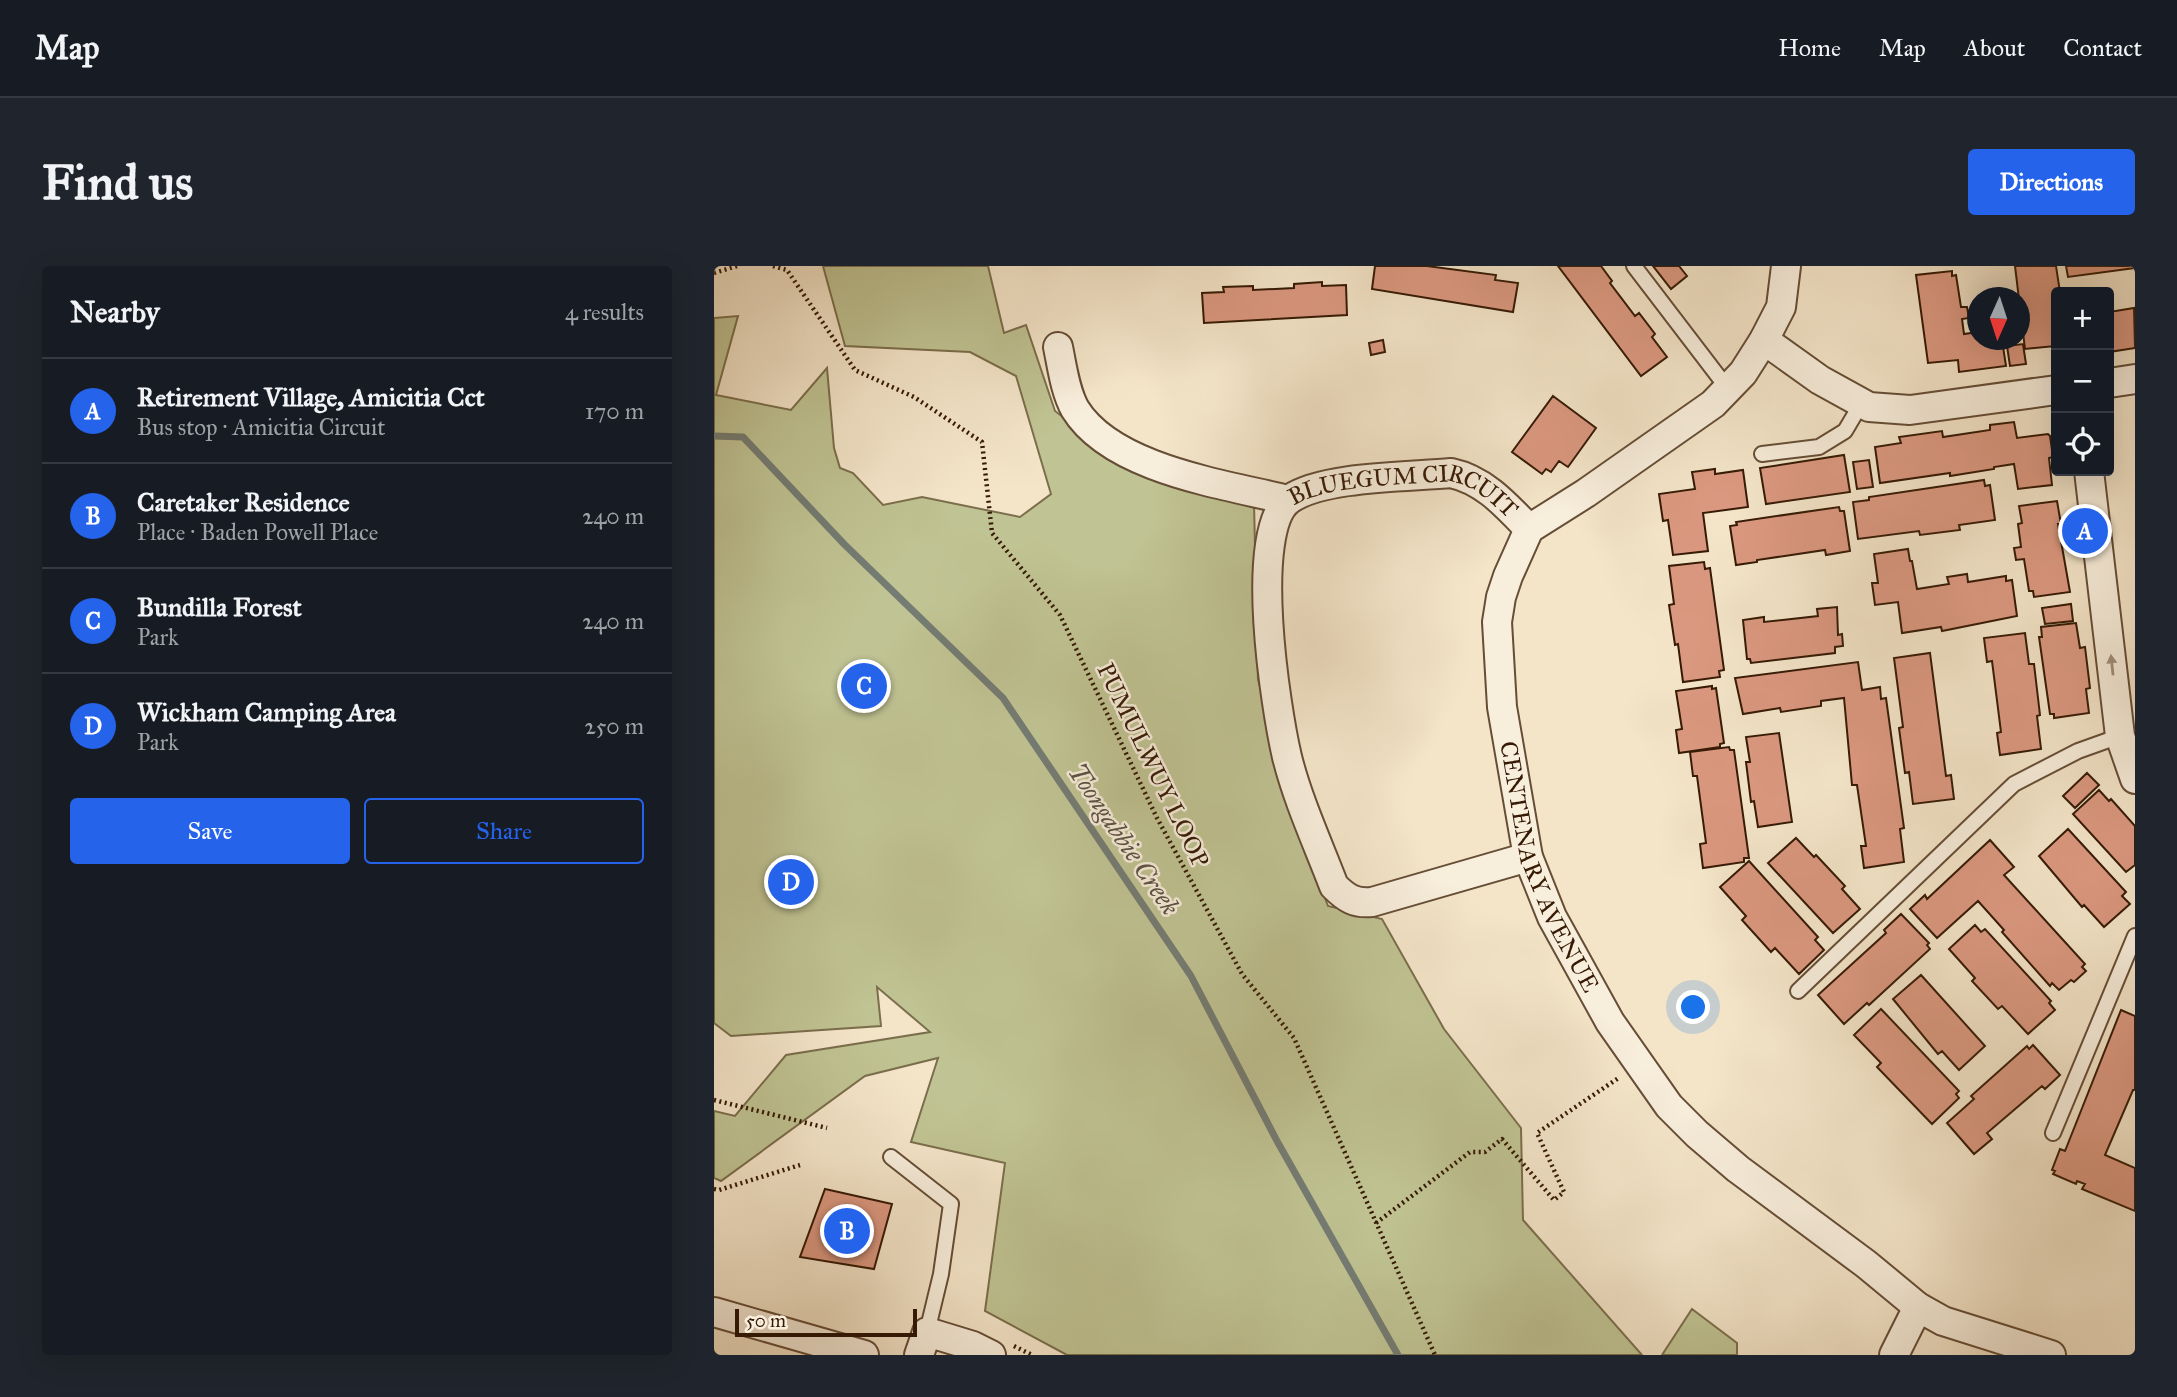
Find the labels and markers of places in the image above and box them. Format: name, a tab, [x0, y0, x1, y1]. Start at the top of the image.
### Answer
pin: A	[2062, 505, 2108, 557]
pin: C	[841, 660, 887, 712]
pin: D	[768, 856, 814, 908]
pin: B	[824, 1205, 870, 1257]

